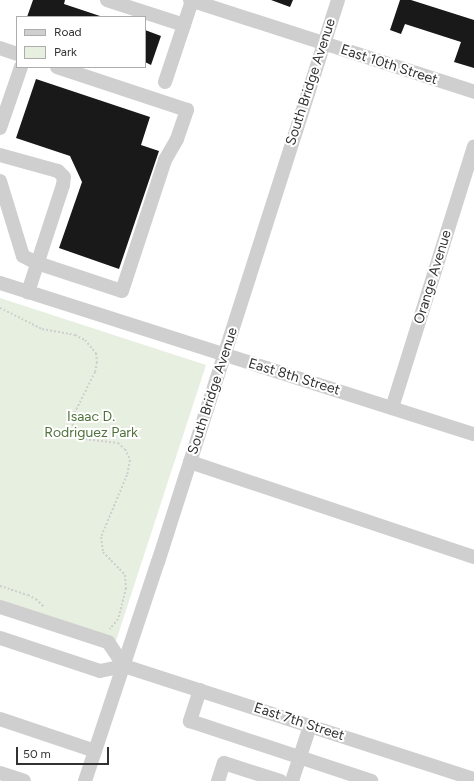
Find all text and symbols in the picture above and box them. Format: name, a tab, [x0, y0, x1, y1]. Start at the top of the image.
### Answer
legend	[16, 16, 146, 68]
street label: South Bridge Avenue	[283, 16, 339, 148]
text: Road	[54, 25, 82, 39]
street label: East 10th Street	[338, 41, 440, 89]
text: Park	[54, 45, 77, 59]
street label: Orange Avenue	[411, 228, 455, 326]
street label: South Bridge Avenue	[185, 325, 241, 457]
street label: East 8th Street	[246, 355, 342, 399]
park label: Isaac D. Rodriguez Park	[44, 409, 138, 442]
street label: East 7th Street	[252, 699, 346, 745]
scale bar	[18, 739, 111, 765]
text: 50 m	[23, 747, 51, 761]

